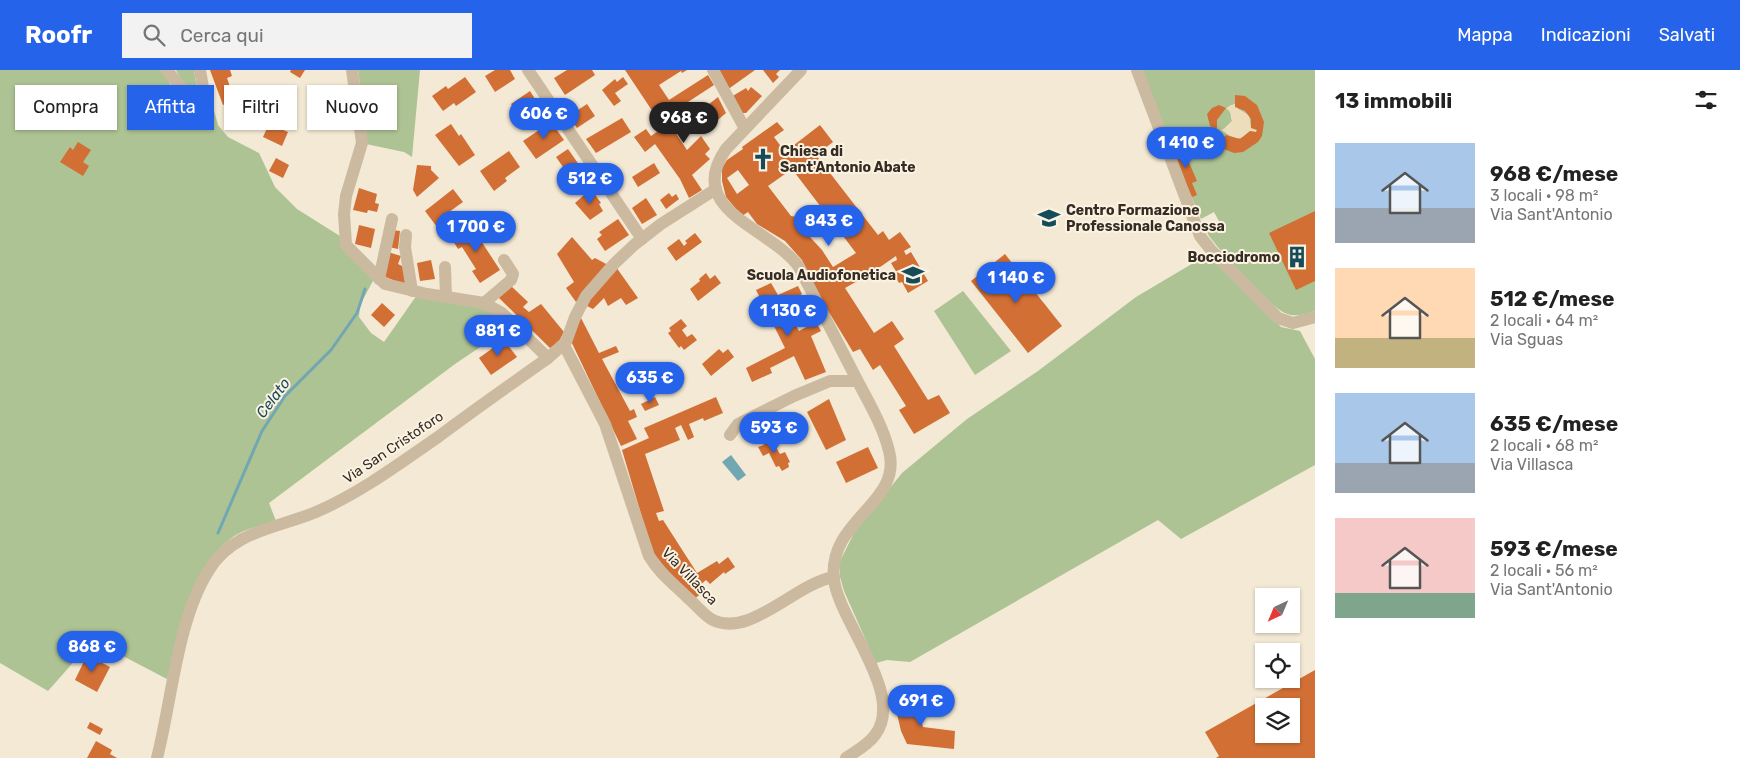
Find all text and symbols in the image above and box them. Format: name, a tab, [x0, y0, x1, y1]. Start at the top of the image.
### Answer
search box	[122, 13, 472, 58]
text: Roofr	[25, 21, 92, 49]
icon: search	[140, 21, 168, 49]
text: Cerca qui	[180, 24, 264, 47]
text: Mappa	[1457, 24, 1513, 46]
text: Indicazioni	[1541, 24, 1631, 46]
text: Salvati	[1659, 24, 1715, 46]
chip: Compra	[15, 85, 117, 130]
chip: Affitta	[127, 85, 214, 130]
chip: Filtri	[224, 85, 297, 130]
chip: Nuovo	[307, 85, 397, 130]
icon: filters	[1692, 86, 1720, 114]
text: 13 immobili	[1335, 88, 1452, 113]
pin: 606 €	[509, 98, 579, 140]
pin: 968 €	[649, 102, 719, 144]
text: 606 €	[520, 104, 568, 123]
text: 968 €	[660, 108, 708, 127]
pin: 1 410 €	[1140, 126, 1232, 169]
text: 1 410 €	[1158, 133, 1214, 152]
place label: Chiesa di Sant'Antonio Abate	[780, 143, 916, 176]
church icon: Chiesa di Sant'Antonio Abate	[750, 146, 776, 172]
text: 968 €/mese	[1490, 161, 1618, 186]
pin: 512 €	[555, 162, 625, 205]
icon: home	[1375, 163, 1435, 223]
text: 512 €	[568, 169, 612, 188]
text: 3 locali · 98 m²	[1490, 186, 1598, 205]
place label: Centro Formazione Professionale Canossa	[1066, 202, 1225, 235]
pin: 843 €	[794, 204, 864, 247]
school or university icon: Centro Formazione Professionale Canossa	[1036, 205, 1062, 231]
text: Via Sant'Antonio	[1490, 205, 1613, 224]
pin: 1 700 €	[430, 210, 522, 253]
text: 843 €	[805, 211, 853, 230]
text: 1 700 €	[447, 217, 505, 236]
building icon: Bocciodromo	[1284, 244, 1310, 270]
place label: Bocciodromo	[1187, 249, 1280, 266]
school or university icon: Scuola Audiofonetica	[900, 262, 926, 288]
pin: 1 140 €	[970, 262, 1062, 304]
place label: Scuola Audiofonetica	[747, 267, 896, 284]
text: 1 140 €	[987, 268, 1045, 287]
text: 512 €/mese	[1490, 286, 1615, 311]
icon: home	[1375, 288, 1435, 348]
pin: 1 130 €	[742, 294, 834, 337]
text: 1 130 €	[760, 301, 816, 320]
text: 2 locali · 64 m²	[1490, 311, 1598, 330]
pin: 881 €	[463, 314, 533, 357]
text: 881 €	[475, 321, 521, 340]
text: Via Sguas	[1490, 330, 1563, 349]
pin: 635 €	[615, 362, 685, 404]
text: 635 €	[626, 368, 674, 387]
water label: Celato	[252, 374, 294, 421]
street label: Via San Cristoforo	[340, 408, 447, 487]
text: 635 €/mese	[1490, 411, 1618, 436]
pin: 593 €	[739, 412, 809, 454]
icon: home	[1375, 413, 1435, 473]
text: 593 €	[751, 418, 798, 437]
text: 2 locali · 68 m²	[1490, 436, 1598, 455]
text: Via Villasca	[1490, 455, 1573, 474]
text: 593 €/mese	[1490, 536, 1618, 561]
icon: home	[1375, 538, 1435, 598]
street label: Via Villasca	[658, 544, 721, 608]
text: 2 locali · 56 m²	[1490, 561, 1598, 580]
text: Via Sant'Antonio	[1490, 580, 1613, 599]
north arrow	[1255, 588, 1300, 632]
map controls	[1255, 588, 1300, 743]
pin: 868 €	[57, 630, 127, 673]
text: 868 €	[68, 637, 116, 656]
button: locate	[1255, 643, 1300, 688]
pin: 691 €	[886, 684, 956, 727]
text: 691 €	[899, 691, 943, 710]
button: layers	[1255, 698, 1300, 743]

